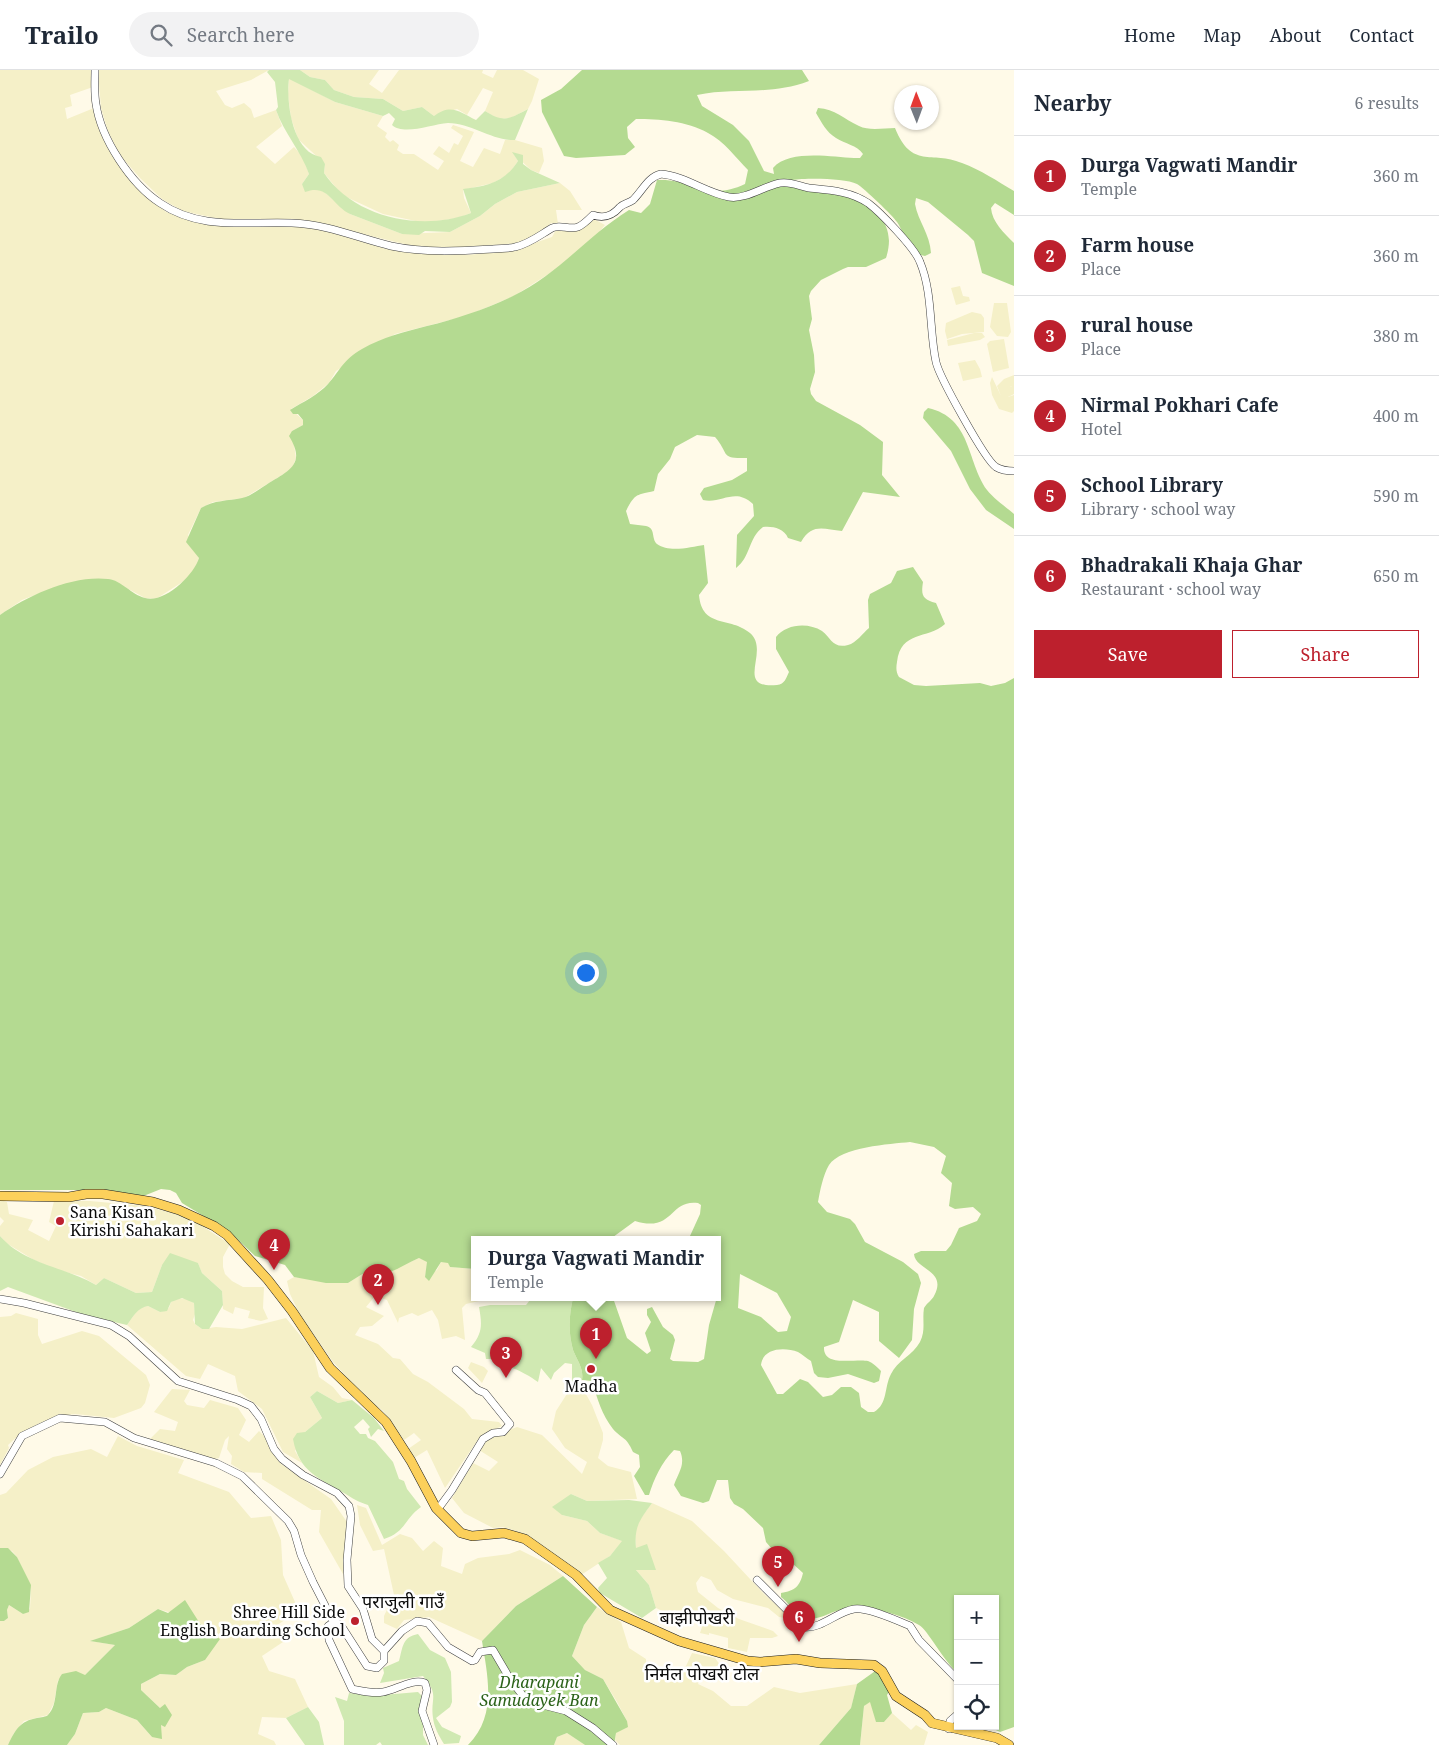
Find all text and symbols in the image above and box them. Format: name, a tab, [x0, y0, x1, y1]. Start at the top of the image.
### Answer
search box	[129, 12, 479, 57]
text: Trailo	[25, 18, 99, 51]
icon: search	[147, 21, 175, 49]
text: Search here	[187, 22, 295, 48]
text: Home	[1124, 23, 1175, 47]
text: Map	[1203, 23, 1241, 47]
text: About	[1269, 23, 1321, 47]
text: Contact	[1349, 23, 1414, 47]
north arrow	[894, 85, 939, 130]
text: Nearby	[1034, 89, 1112, 117]
text: 6 results	[1355, 92, 1419, 114]
text: Durga Vagwati Mandir	[1081, 152, 1297, 178]
text: 1	[1045, 165, 1055, 187]
text: 360 m	[1373, 165, 1419, 187]
text: Temple	[1081, 178, 1137, 200]
text: Farm house	[1081, 232, 1194, 258]
text: 2	[1045, 245, 1055, 267]
text: 360 m	[1373, 245, 1419, 267]
text: Place	[1081, 258, 1121, 280]
text: rural house	[1081, 312, 1193, 338]
text: 3	[1045, 325, 1055, 347]
text: 380 m	[1373, 325, 1419, 347]
text: Place	[1081, 338, 1121, 360]
text: Nirmal Pokhari Cafe	[1081, 392, 1279, 418]
text: 4	[1045, 405, 1055, 427]
text: 400 m	[1373, 405, 1419, 427]
text: Hotel	[1081, 418, 1122, 440]
text: School Library	[1081, 472, 1223, 498]
text: 5	[1045, 485, 1055, 507]
text: 590 m	[1373, 485, 1419, 507]
text: Library · school way	[1081, 498, 1235, 520]
text: Bhadrakali Khaja Ghar	[1081, 552, 1303, 578]
text: 6	[1045, 565, 1055, 587]
text: 650 m	[1373, 565, 1419, 587]
text: Restaurant · school way	[1081, 578, 1261, 600]
button: Save	[1034, 630, 1222, 678]
button: Share	[1232, 630, 1419, 678]
your location	[573, 960, 599, 986]
place label: Sana Kisan Kirishi Sahakari	[70, 1201, 194, 1241]
marker: Sana Kisan Kirishi Sahakari	[54, 1215, 66, 1227]
pin: 4	[258, 1229, 290, 1270]
popup	[471, 1236, 721, 1301]
text: Durga Vagwati Mandir	[488, 1245, 704, 1271]
pin: 2	[362, 1264, 394, 1305]
text: Temple	[488, 1271, 544, 1293]
pin: 1	[580, 1318, 612, 1359]
pin: 3	[490, 1337, 522, 1378]
marker: Madha	[585, 1363, 597, 1375]
place label: Madha	[564, 1375, 618, 1397]
pin: 5	[762, 1546, 794, 1587]
district label: पराजुली गाउँ	[362, 1589, 445, 1614]
map controls	[954, 1595, 999, 1730]
button: +	[954, 1595, 999, 1640]
place label: Shree Hill Side English Boarding School	[160, 1601, 345, 1641]
pin: 6	[783, 1601, 815, 1642]
district label: बाझीपोखरी	[660, 1605, 735, 1629]
marker: Shree Hill Side English Boarding School	[349, 1615, 361, 1627]
button: −	[954, 1640, 999, 1685]
district label: निर्मल पोखरी टोल	[645, 1661, 760, 1685]
park label: Dharapani Samudayek Ban	[479, 1671, 599, 1711]
button: locate	[954, 1685, 999, 1730]

